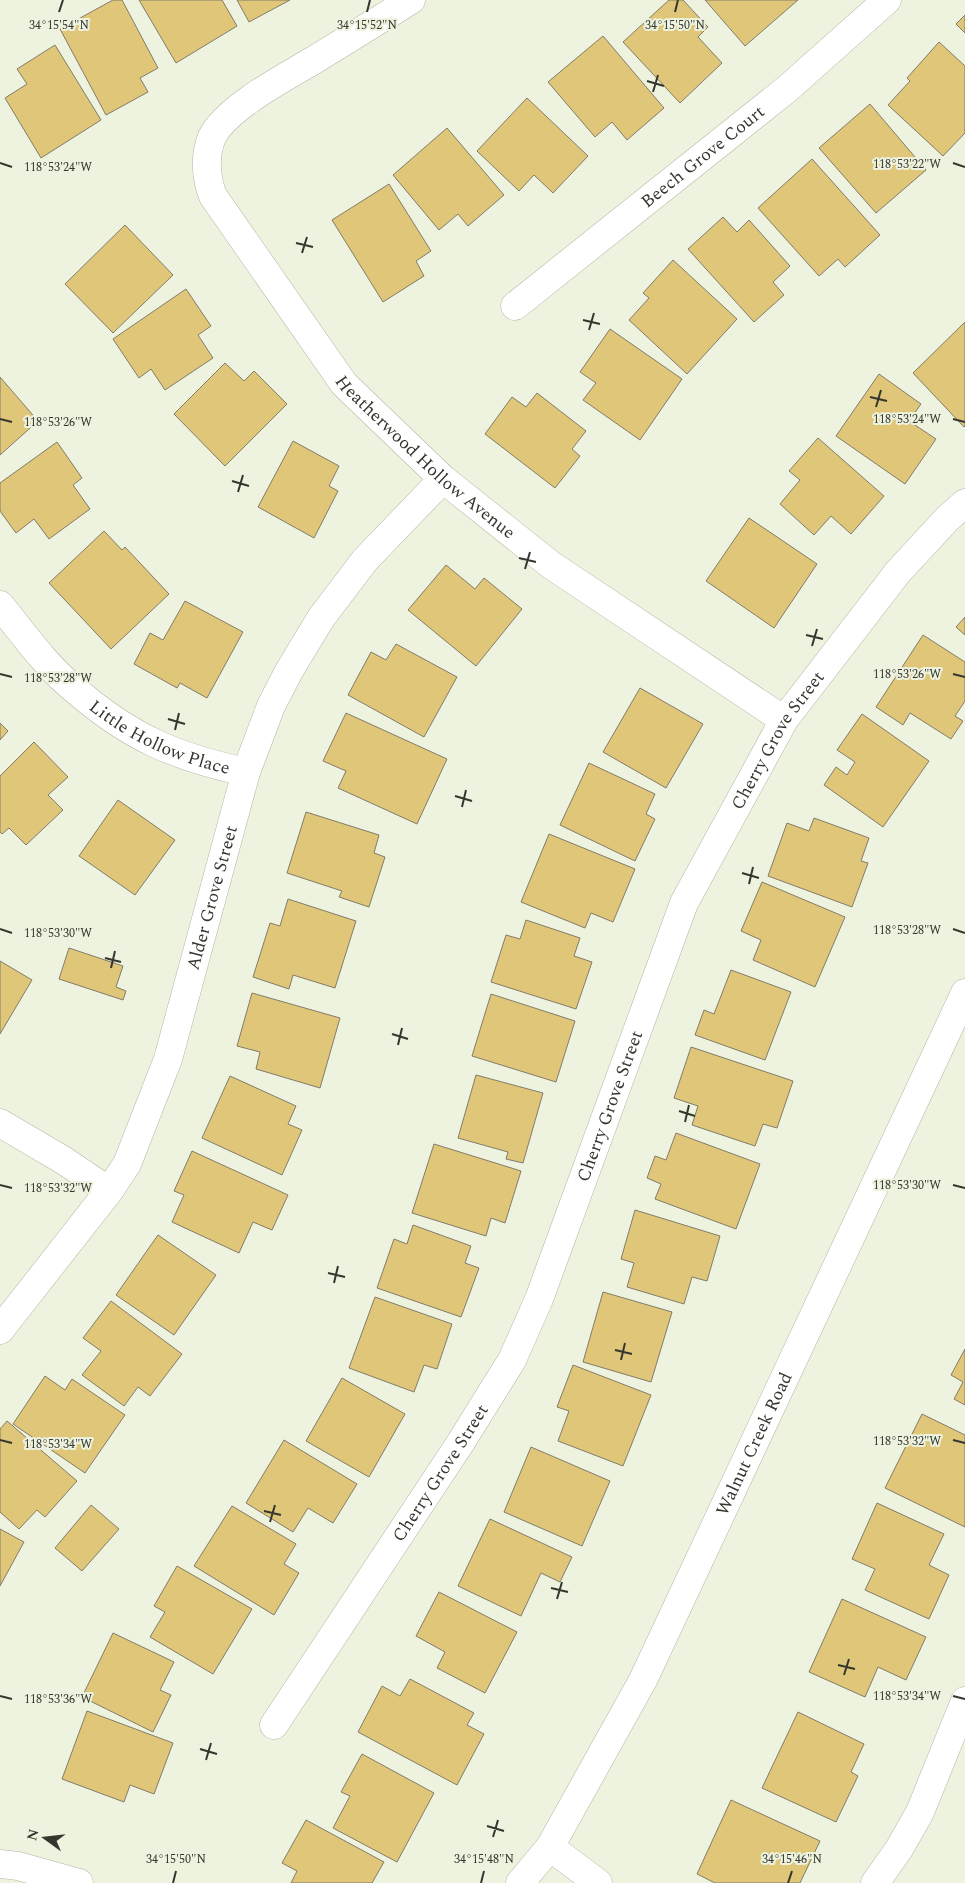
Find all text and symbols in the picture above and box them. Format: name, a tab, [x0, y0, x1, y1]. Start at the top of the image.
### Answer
text: 34°15'54"N	[29, 16, 89, 35]
text: 34°15'52"N	[337, 16, 397, 35]
text: 34°15'50"N	[645, 16, 705, 35]
street label: Beech Grove Court	[635, 98, 770, 214]
text: 118°53'22"W	[873, 155, 941, 174]
text: 118°53'24"W	[24, 158, 92, 177]
street label: Heatherwood Hollow Avenue	[328, 370, 521, 545]
text: 118°53'24"W	[873, 410, 941, 429]
text: 118°53'26"W	[24, 413, 92, 432]
street label: Cherry Grove Street	[724, 665, 831, 815]
text: 118°53'26"W	[873, 665, 941, 684]
text: 118°53'28"W	[24, 669, 92, 688]
street label: Little Hollow Place	[84, 693, 233, 781]
street label: Alder Grove Street	[179, 822, 244, 973]
text: 118°53'28"W	[873, 921, 941, 940]
text: 118°53'30"W	[24, 924, 92, 943]
street label: Cherry Grove Street	[570, 1026, 650, 1186]
text: 118°53'30"W	[873, 1176, 941, 1195]
text: 118°53'32"W	[24, 1179, 92, 1198]
street label: Walnut Creek Road	[709, 1368, 799, 1520]
street label: Cherry Grove Street	[385, 1399, 495, 1547]
text: 118°53'32"W	[873, 1432, 941, 1451]
text: 118°53'34"W	[24, 1435, 92, 1454]
text: 118°53'34"W	[873, 1687, 941, 1706]
text: 118°53'36"W	[24, 1690, 92, 1709]
north arrow	[20, 1813, 70, 1863]
text: N	[21, 1827, 45, 1843]
text: 34°15'50"N	[146, 1850, 206, 1869]
text: 34°15'48"N	[454, 1850, 514, 1869]
text: 34°15'46"N	[762, 1850, 822, 1869]

